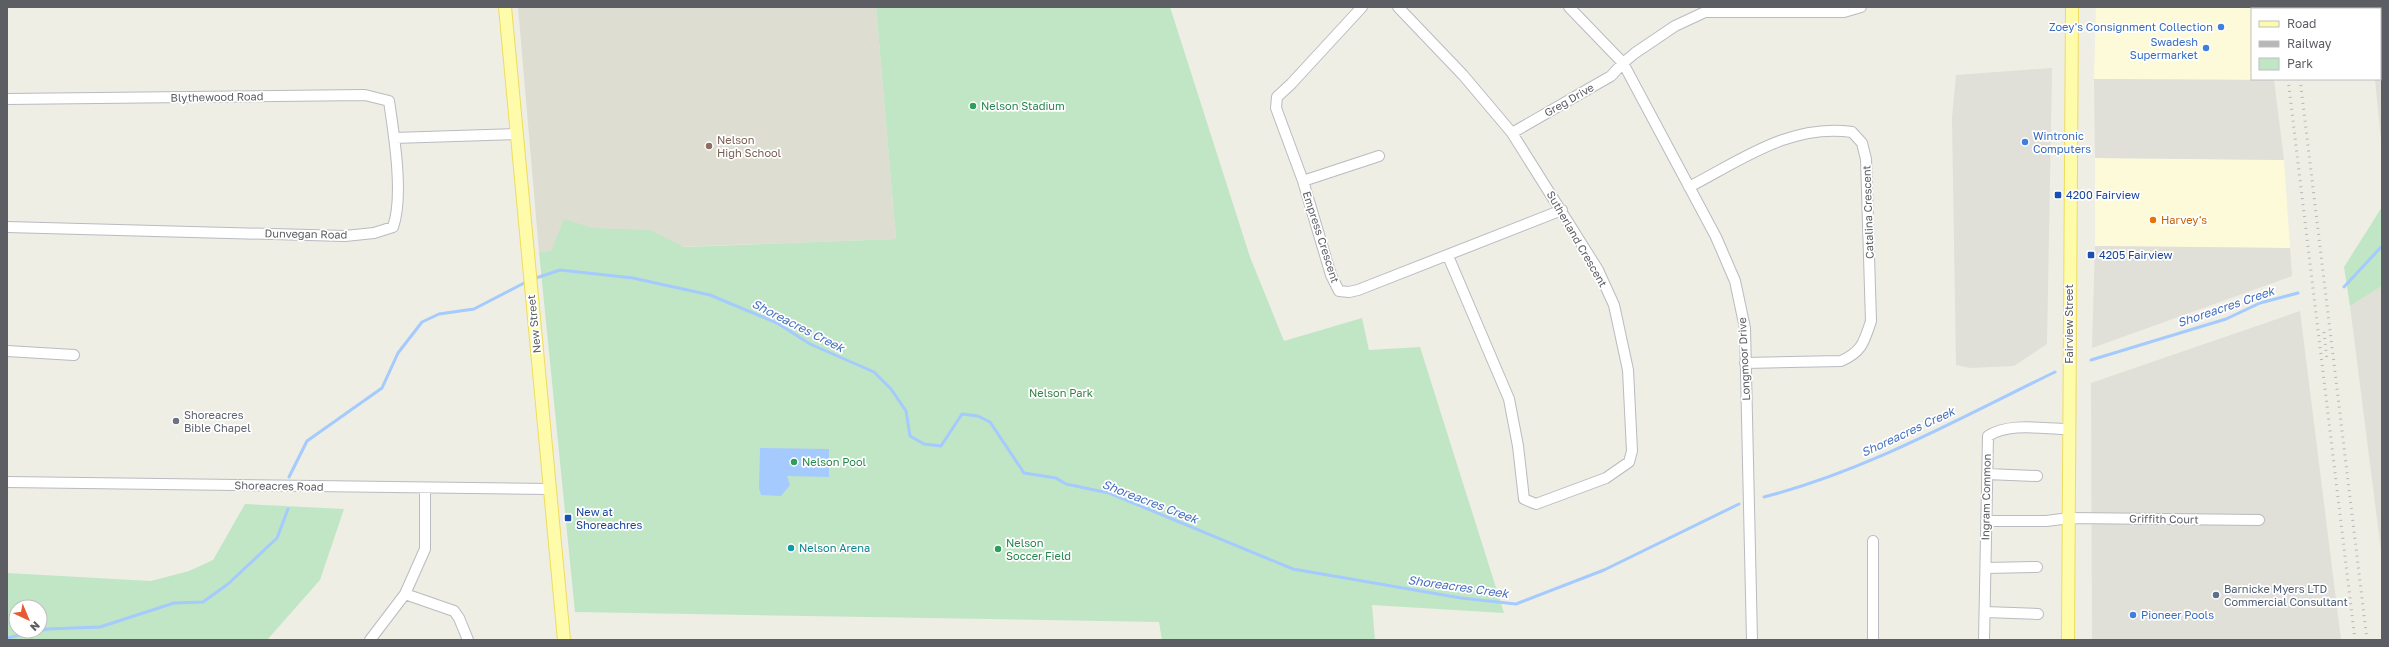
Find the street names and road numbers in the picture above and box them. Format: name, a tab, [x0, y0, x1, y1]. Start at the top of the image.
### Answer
street label: Greg Drive	[1542, 80, 1596, 119]
street label: Blythewood Road	[170, 89, 264, 104]
street label: Catalina Crescent	[1859, 165, 1876, 259]
street label: Sutherland Crescent	[1545, 188, 1610, 289]
street label: Empress Crescent	[1301, 189, 1342, 284]
street label: Dunvegan Road	[265, 226, 347, 241]
street label: Fairview Street	[2062, 284, 2075, 364]
street label: New Street	[524, 294, 543, 354]
street label: Longmoor Drive	[1735, 317, 1752, 401]
street label: Ingram Common	[1978, 453, 1993, 540]
street label: Shoreacres Road	[234, 478, 324, 493]
street label: Griffith Court	[2129, 511, 2199, 526]

